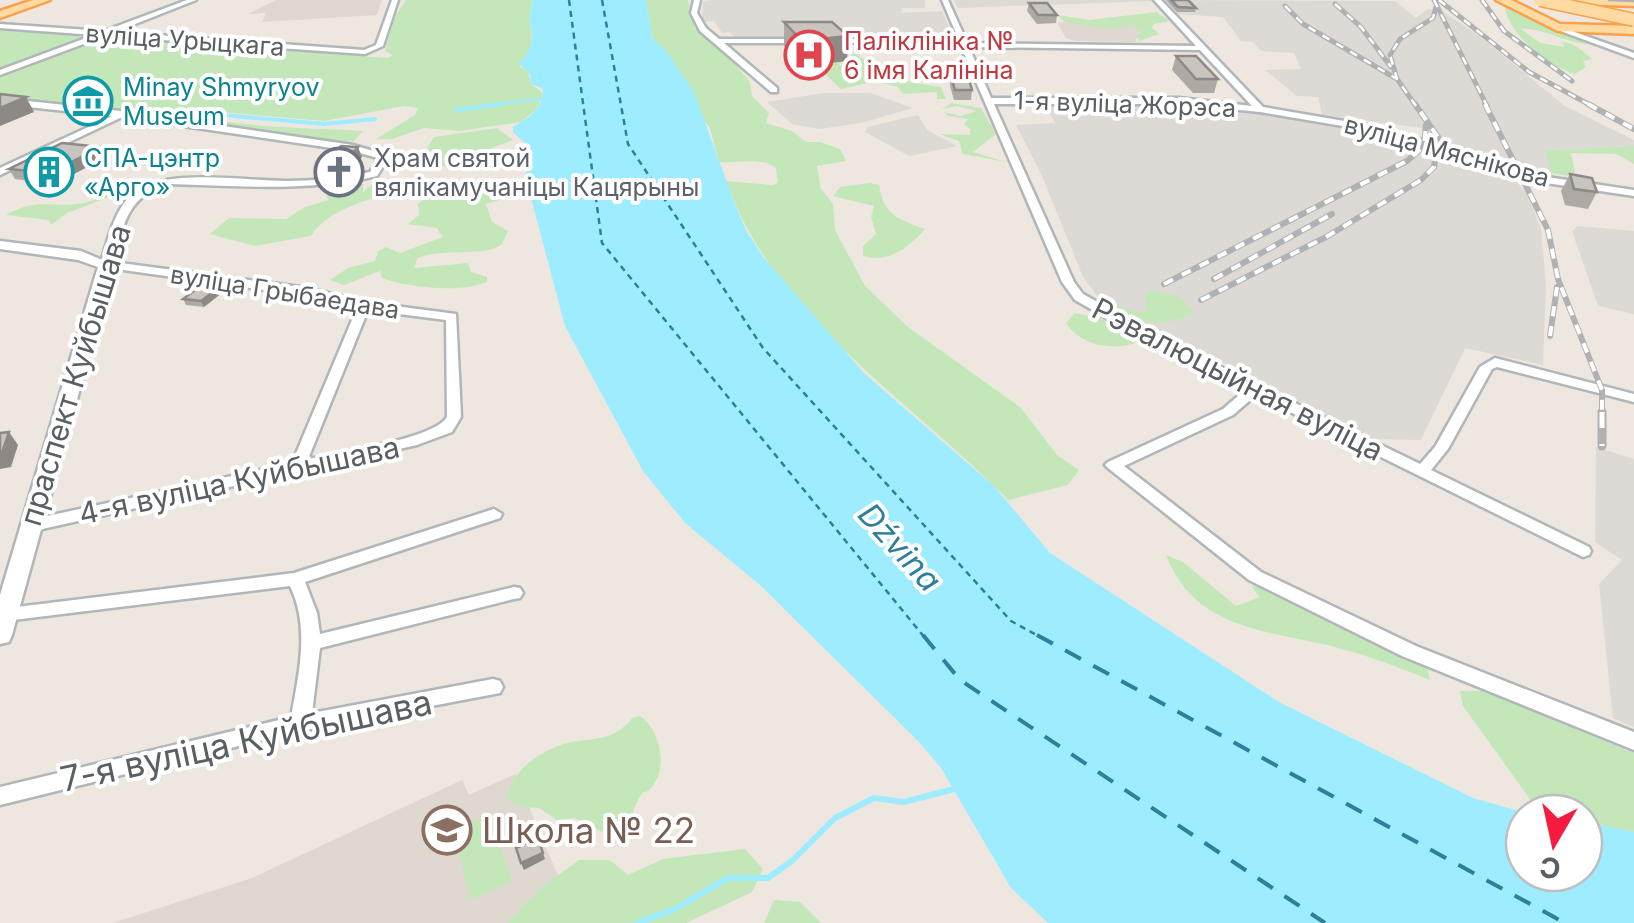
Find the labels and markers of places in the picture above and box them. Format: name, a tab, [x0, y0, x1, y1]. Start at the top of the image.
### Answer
place label: Паліклініка № 6 імя Калініна	[844, 26, 1014, 85]
hospital icon: Паліклініка № 6 імя Калініна	[783, 29, 835, 81]
place label: Minay Shmyryov Museum	[123, 72, 319, 131]
museum icon: Minay Shmyryov Museum	[62, 75, 114, 127]
place label: СПА-цэнтр «Арго»	[84, 143, 220, 202]
place label: Храм святой вялікамучаніцы Кацярыны	[374, 143, 699, 202]
building icon: СПА-цэнтр «Арго»	[23, 146, 75, 198]
church icon: Храм святой вялікамучаніцы Кацярыны	[313, 146, 365, 198]
school or university icon: Школа № 22	[421, 804, 473, 856]
place label: Школа № 22	[482, 809, 695, 851]

